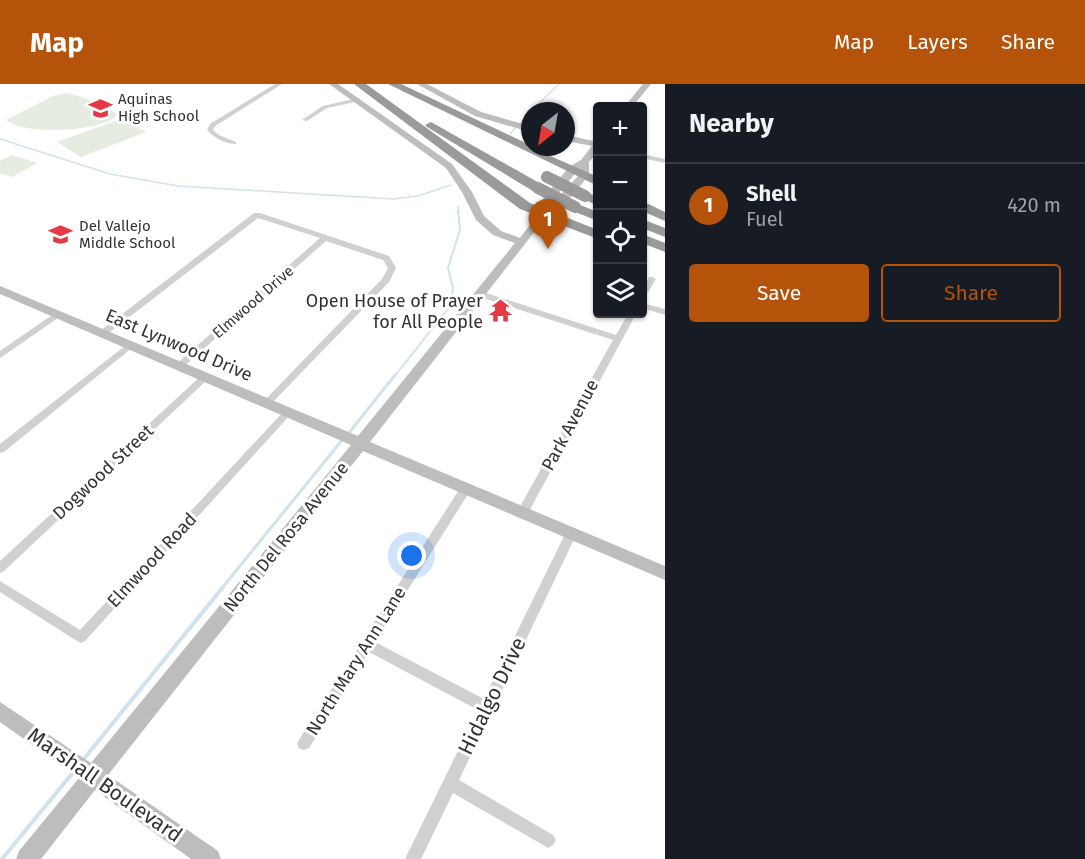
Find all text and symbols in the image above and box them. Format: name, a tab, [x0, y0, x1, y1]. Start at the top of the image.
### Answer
text: Map	[30, 26, 84, 59]
text: Map	[834, 29, 874, 55]
text: Layers	[907, 29, 968, 55]
text: Share	[1001, 29, 1055, 55]
place label: Aquinas High School	[118, 90, 200, 125]
school or university icon: Aquinas High School	[87, 95, 113, 121]
north arrow	[521, 102, 575, 156]
map controls	[593, 102, 647, 318]
button: +	[593, 102, 647, 156]
text: Nearby	[689, 108, 774, 139]
button: −	[593, 156, 647, 210]
text: Shell	[746, 180, 797, 207]
text: 1	[704, 193, 713, 217]
text: 420 m	[1007, 193, 1061, 217]
pin: 1	[528, 200, 568, 249]
text: Fuel	[746, 207, 783, 231]
button: locate	[593, 210, 647, 264]
place label: Del Vallejo Middle School	[79, 217, 176, 252]
school or university icon: Del Vallejo Middle School	[48, 222, 74, 248]
street label: Elmwood Drive	[209, 262, 297, 342]
button: layers	[593, 264, 647, 318]
button: Save	[689, 264, 869, 322]
button: Share	[881, 264, 1061, 322]
place label: Open House of Prayer for All People	[306, 290, 483, 333]
temple icon: Open House of Prayer for All People	[488, 298, 514, 324]
street label: East Lynwood Drive	[102, 304, 256, 386]
street label: Park Avenue	[537, 376, 603, 474]
street label: Dogwood Street	[48, 419, 158, 524]
street label: North Del Rosa Avenue	[219, 458, 353, 616]
street label: Elmwood Road	[103, 508, 201, 612]
your location	[397, 541, 426, 570]
street label: North Mary Ann Lane	[301, 583, 411, 739]
street label: Hidalgo Drive	[452, 633, 532, 759]
street label: Marshall Boulevard	[23, 722, 187, 848]

